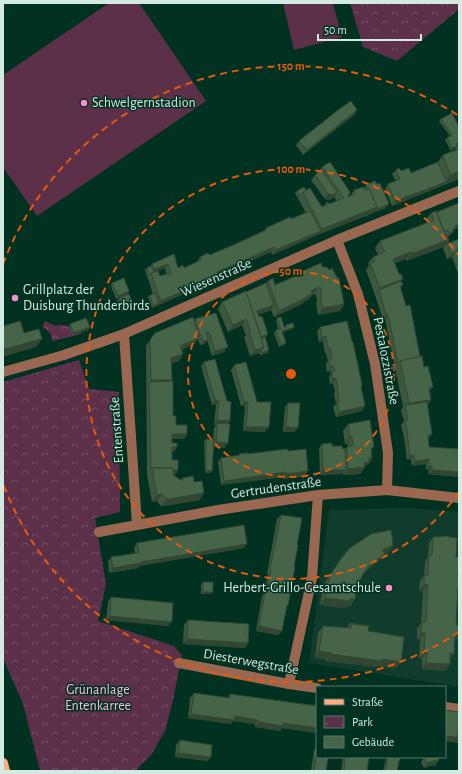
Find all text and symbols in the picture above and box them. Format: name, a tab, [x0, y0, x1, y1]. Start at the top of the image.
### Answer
scale bar	[318, 16, 421, 42]
text: 50 m	[324, 24, 347, 36]
text: 150 m	[277, 60, 305, 72]
place label: Schwelgernstadion	[92, 96, 196, 110]
marker: Schwelgernstadion	[79, 98, 89, 108]
text: 100 m	[277, 163, 305, 175]
street label: Wiesenstraße	[178, 256, 254, 300]
text: 50 m	[280, 265, 303, 277]
place label: Grillplatz der Duisburg Thunderbirds	[23, 283, 150, 313]
marker: Grillplatz der Duisburg Thunderbirds	[10, 293, 20, 303]
street label: Pestalozzistraße	[371, 316, 401, 406]
centre of rings	[284, 367, 298, 381]
street label: Entenstraße	[108, 396, 126, 464]
street label: Gertrudenstraße	[230, 475, 322, 501]
place label: Herbert-Grillo-Gesamtschule	[223, 581, 381, 595]
marker: Herbert-Grillo-Gesamtschule	[384, 583, 394, 593]
street label: Diesterwegstraße	[202, 647, 300, 677]
park label: Grünanlage Entenkarree	[65, 683, 131, 713]
legend	[316, 686, 446, 758]
text: Straße	[352, 696, 383, 708]
text: Park	[352, 716, 373, 728]
text: Gebäude	[352, 736, 394, 748]

